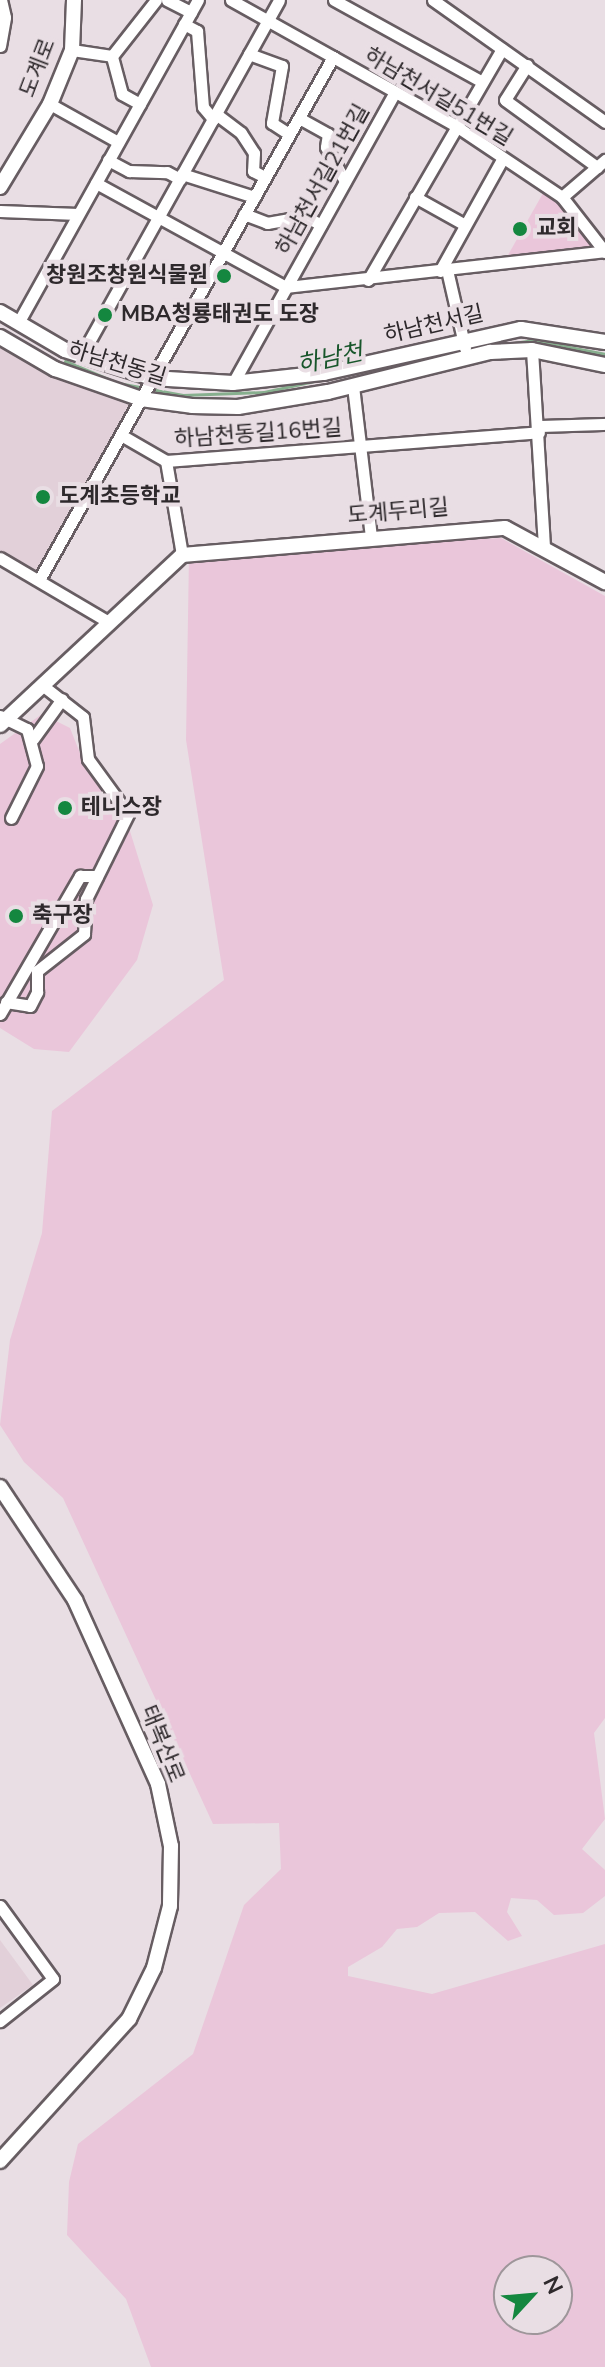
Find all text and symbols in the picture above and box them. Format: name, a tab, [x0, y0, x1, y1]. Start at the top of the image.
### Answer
street label: 도계로	[15, 35, 61, 101]
street label: 하남천서길51번길	[359, 42, 517, 152]
street label: 하남천서길21번길	[271, 100, 375, 260]
place label: 교회	[536, 216, 576, 242]
marker: 교회	[511, 220, 529, 238]
place label: 창원조창원식물원	[46, 263, 208, 289]
marker: 창원조창원식물원	[215, 267, 233, 285]
street label: 하남천서길	[382, 301, 486, 349]
place label: MBA청룡태권도 도장	[121, 302, 319, 328]
marker: MBA청룡태권도 도장	[96, 306, 114, 324]
street label: 하남천동길	[65, 337, 169, 391]
water label: 하남천	[295, 338, 365, 380]
street label: 하남천동길16번길	[173, 415, 343, 453]
place label: 도계초등학교	[59, 484, 180, 510]
marker: 도계초등학교	[34, 488, 52, 506]
street label: 도계두리길	[346, 494, 450, 530]
place label: 테니스장	[81, 795, 162, 821]
marker: 테니스장	[56, 799, 74, 817]
place label: 축구장	[32, 903, 93, 929]
marker: 축구장	[7, 907, 25, 925]
street label: 태복산로	[135, 1702, 189, 1786]
north arrow	[493, 2255, 573, 2335]
text: N	[536, 2271, 570, 2299]

